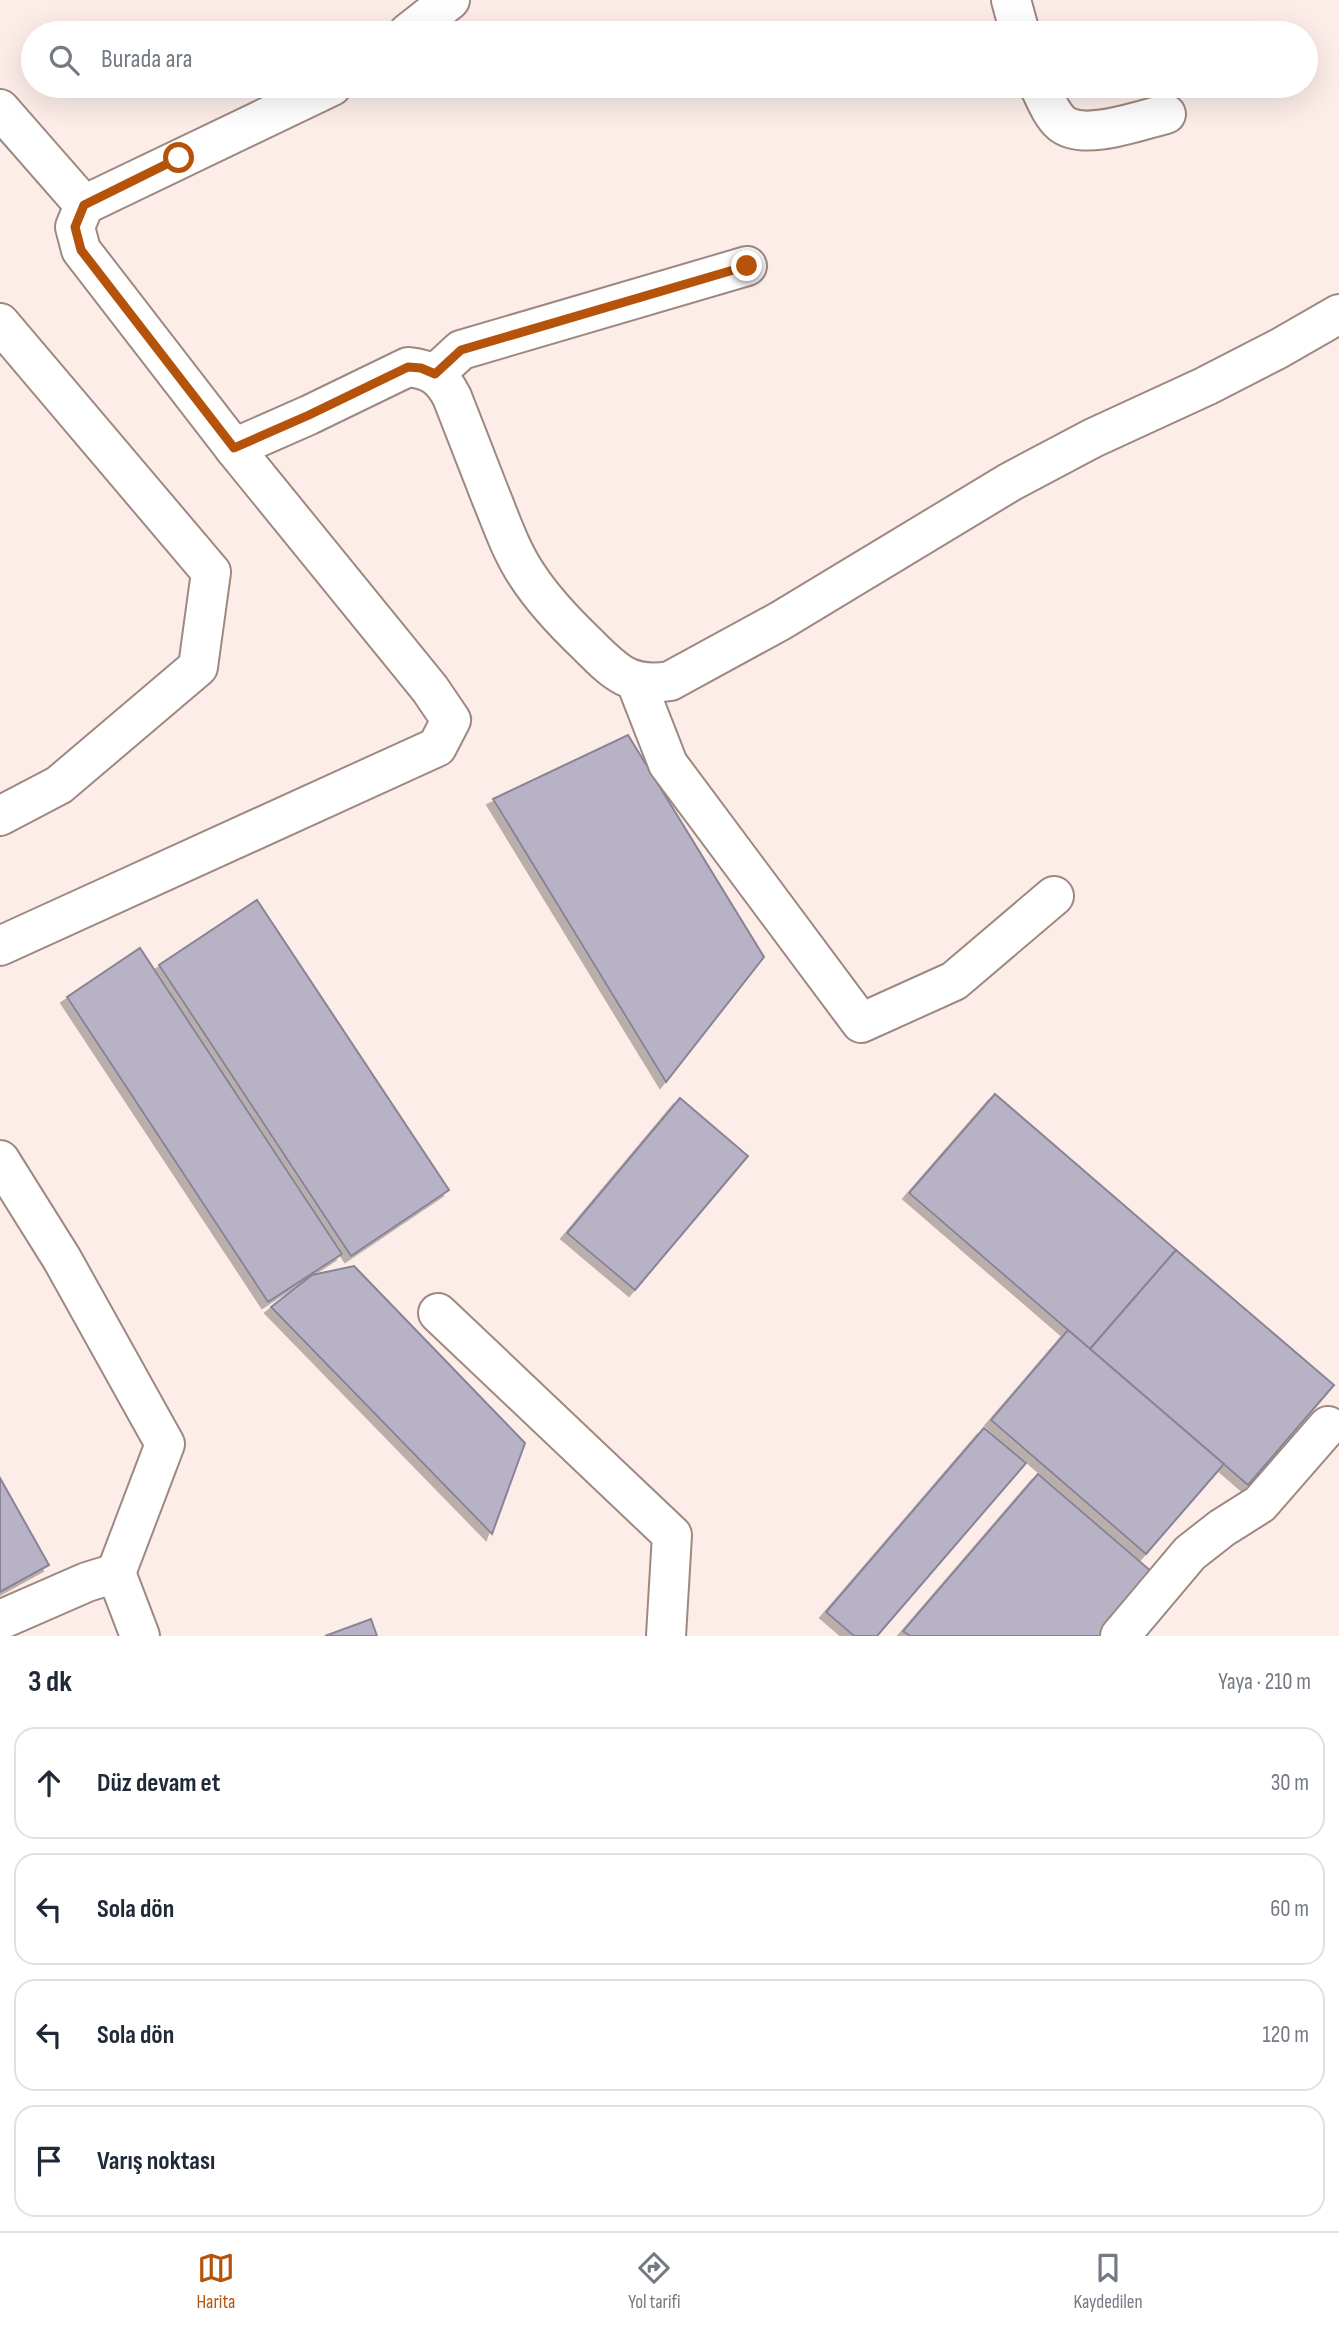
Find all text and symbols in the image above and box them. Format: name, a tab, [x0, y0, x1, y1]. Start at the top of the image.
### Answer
search box	[21, 21, 1318, 98]
icon: search	[45, 41, 83, 79]
text: Burada ara	[101, 44, 193, 75]
route start	[163, 142, 194, 173]
route end	[731, 250, 762, 281]
text: 3 dk	[28, 1664, 72, 1700]
text: Yaya · 210 m	[1218, 1668, 1311, 1696]
icon: ahead	[30, 1764, 68, 1802]
text: Düz devam et	[97, 1768, 220, 1799]
text: 30 m	[1271, 1769, 1309, 1797]
icon: left	[30, 1890, 68, 1928]
text: Sola dön	[97, 1894, 174, 1925]
text: 60 m	[1270, 1895, 1309, 1923]
icon: left	[30, 2016, 68, 2054]
text: Sola dön	[97, 2020, 174, 2051]
text: 120 m	[1263, 2021, 1309, 2049]
icon: arrive	[30, 2142, 68, 2180]
text: Varış noktası	[97, 2146, 215, 2177]
tab: Harita	[196, 2249, 235, 2314]
tab: Yol tarifi	[628, 2249, 681, 2314]
tab: Kaydedilen	[1073, 2249, 1143, 2314]

